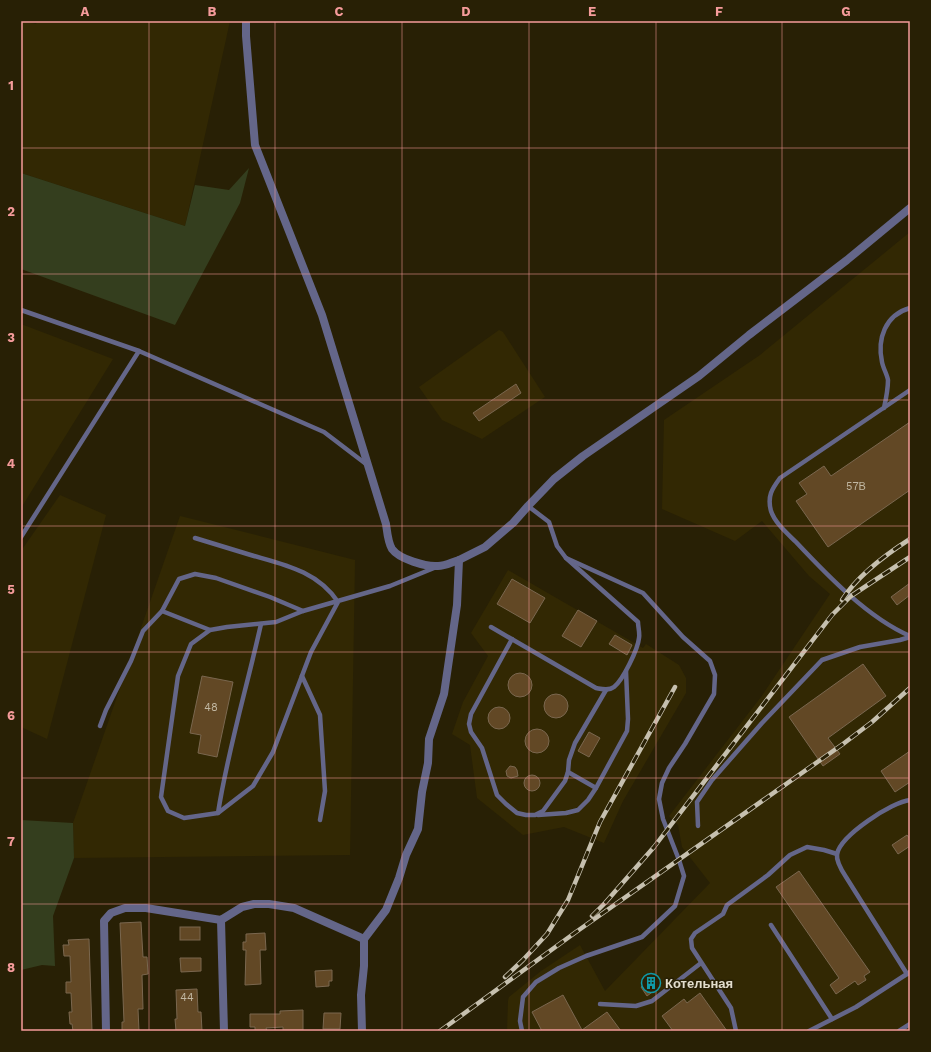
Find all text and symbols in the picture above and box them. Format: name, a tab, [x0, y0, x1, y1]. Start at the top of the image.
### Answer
text: A	[81, 4, 90, 19]
text: B	[208, 4, 217, 19]
text: C	[335, 4, 344, 19]
text: D	[461, 4, 471, 19]
text: E	[588, 4, 596, 19]
text: F	[715, 4, 723, 19]
text: G	[841, 4, 851, 19]
text: 1	[8, 78, 14, 93]
text: 2	[7, 204, 15, 219]
text: 3	[7, 330, 15, 345]
text: 4	[7, 456, 16, 471]
house number: 57В	[846, 480, 866, 493]
text: 5	[7, 582, 15, 597]
house number: 48	[204, 701, 218, 714]
text: 6	[7, 708, 15, 723]
text: 7	[7, 834, 15, 849]
text: 8	[7, 960, 15, 975]
building icon: Котельная	[640, 972, 662, 994]
place label: Котельная	[665, 976, 733, 991]
house number: 44	[180, 991, 194, 1004]

